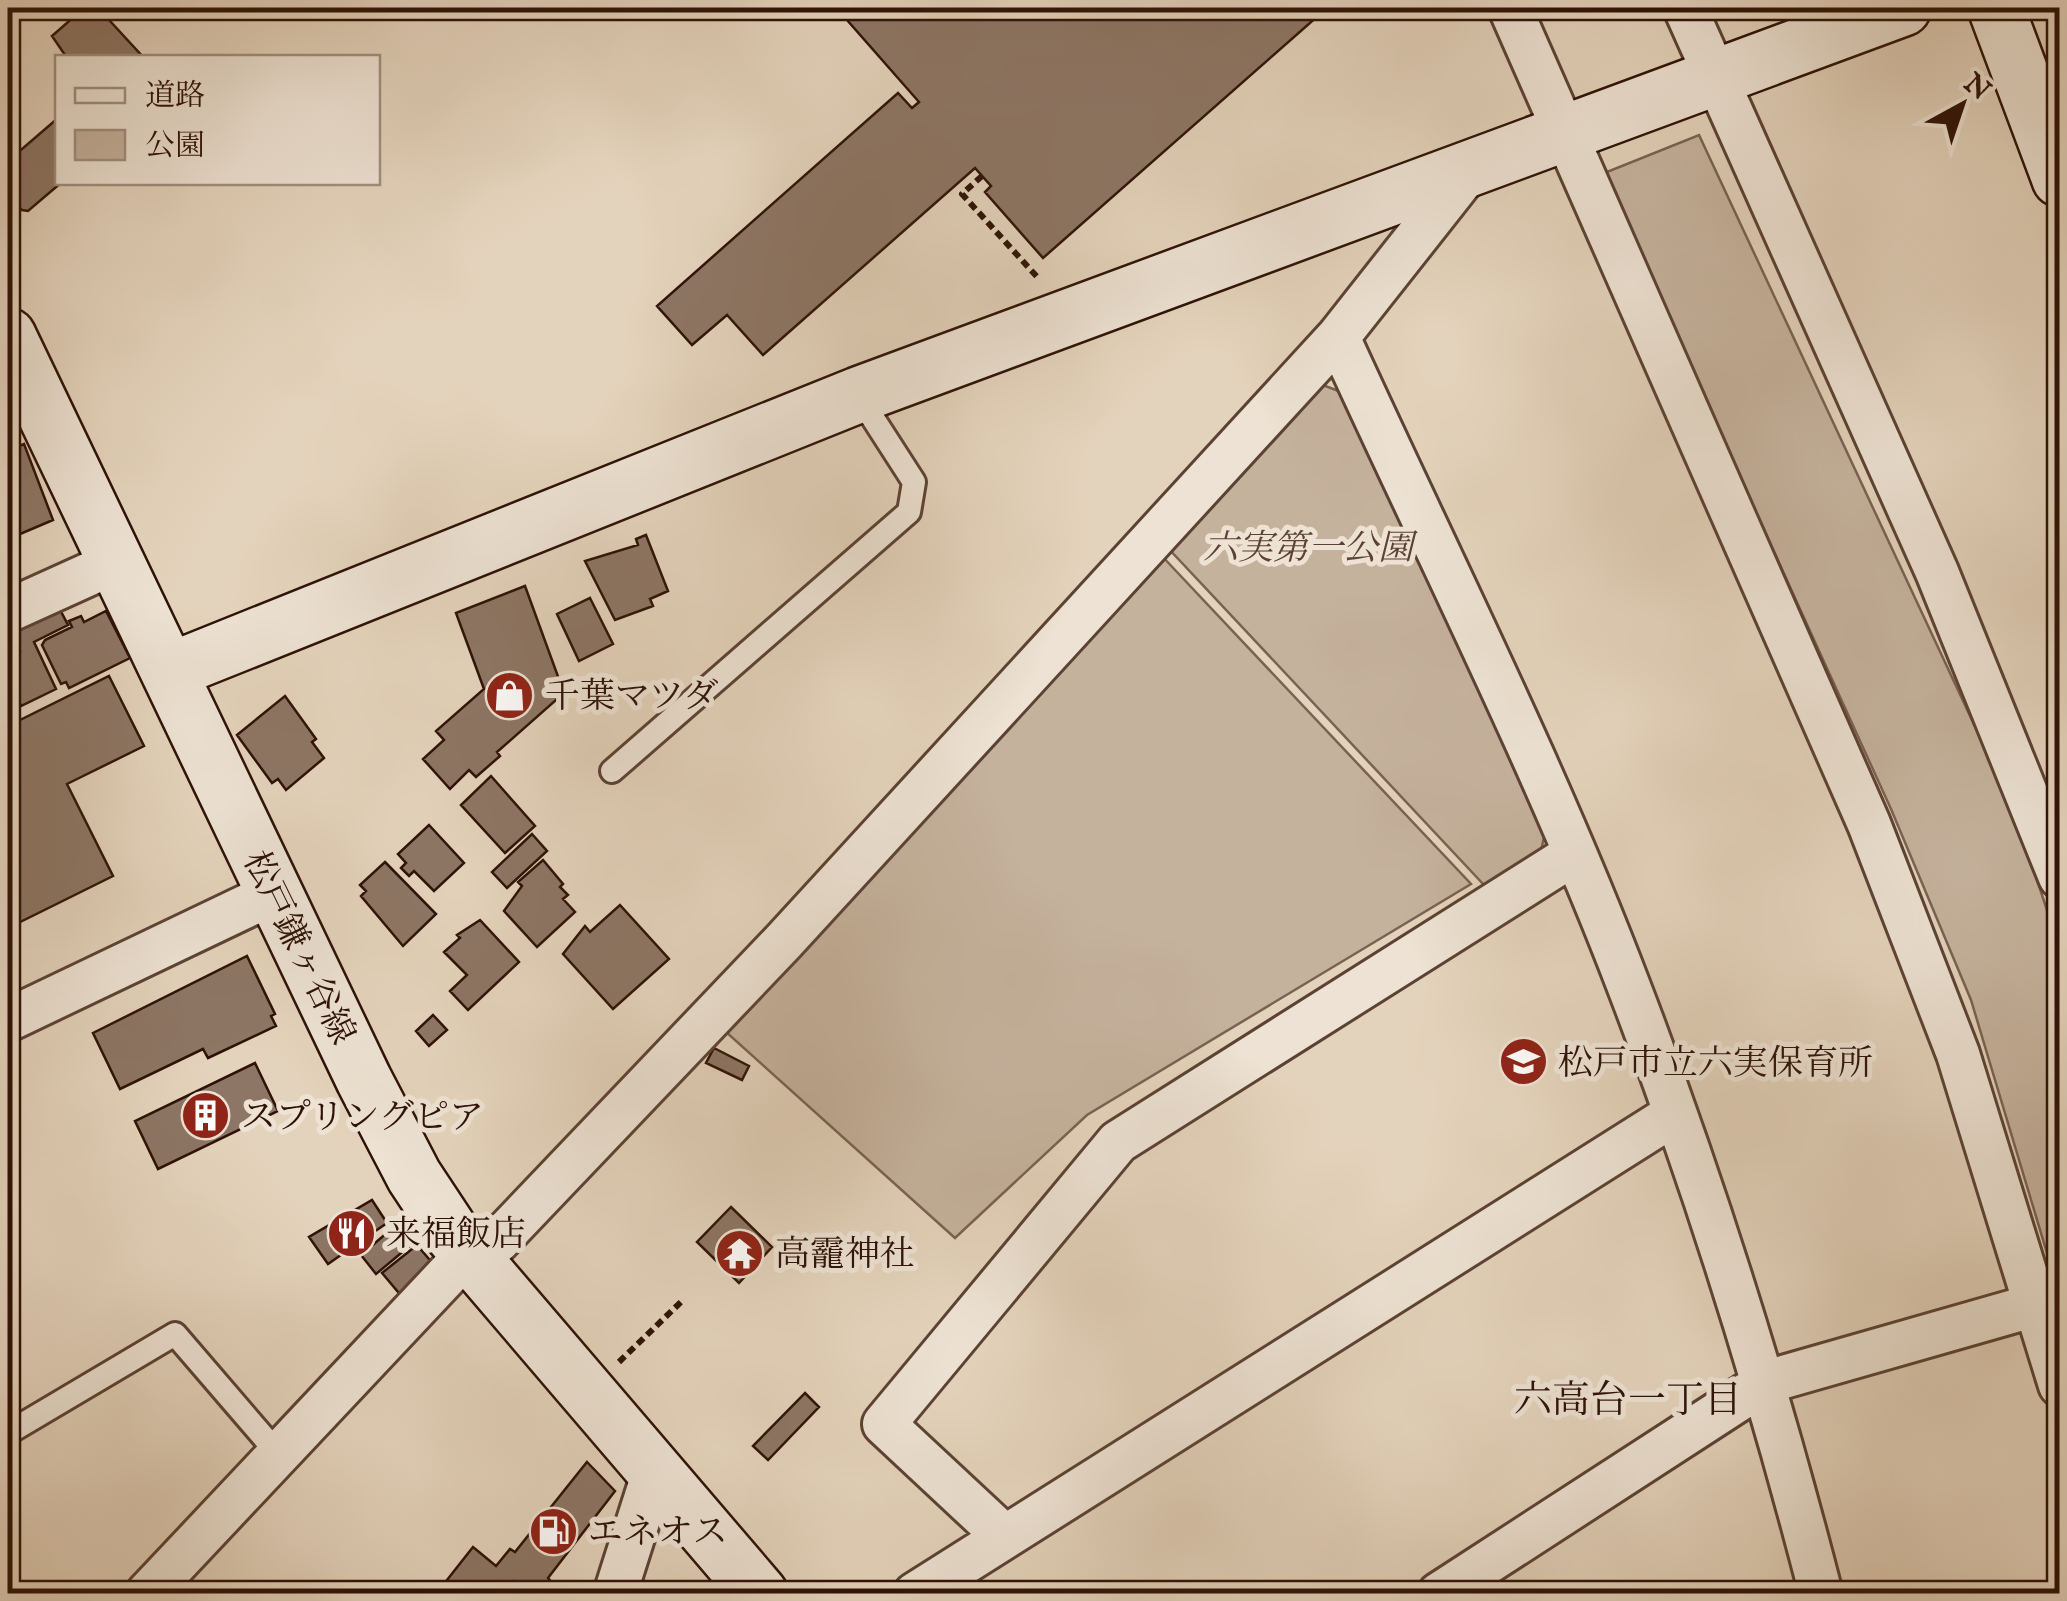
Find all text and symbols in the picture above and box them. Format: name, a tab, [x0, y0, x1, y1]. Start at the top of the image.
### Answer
legend	[55, 55, 380, 185]
north arrow	[1912, 55, 2012, 155]
text: N	[1955, 66, 1997, 109]
text: 道路	[145, 78, 205, 116]
text: 公園	[145, 128, 205, 166]
park label: 六実第一公園	[1203, 527, 1418, 572]
shop icon: 千葉マツダ	[484, 669, 536, 721]
place label: 千葉マツダ	[545, 675, 719, 720]
street label: 松戸鎌ヶ谷線	[231, 844, 364, 1052]
school or university icon: 松戸市立六実保育所	[1497, 1036, 1549, 1088]
place label: 松戸市立六実保育所	[1558, 1042, 1873, 1087]
building icon: スプリングピア	[180, 1090, 232, 1142]
place label: スプリングピア	[241, 1096, 484, 1141]
restaurant icon: 来福飯店	[325, 1207, 377, 1259]
place label: 来福飯店	[386, 1213, 526, 1258]
temple icon: 高靇神社	[714, 1227, 766, 1279]
place label: 高靇神社	[775, 1233, 915, 1278]
district label: 六高台一丁目	[1514, 1378, 1742, 1426]
fuel station icon: エネオス	[527, 1505, 579, 1557]
place label: エネオス	[588, 1511, 728, 1556]

